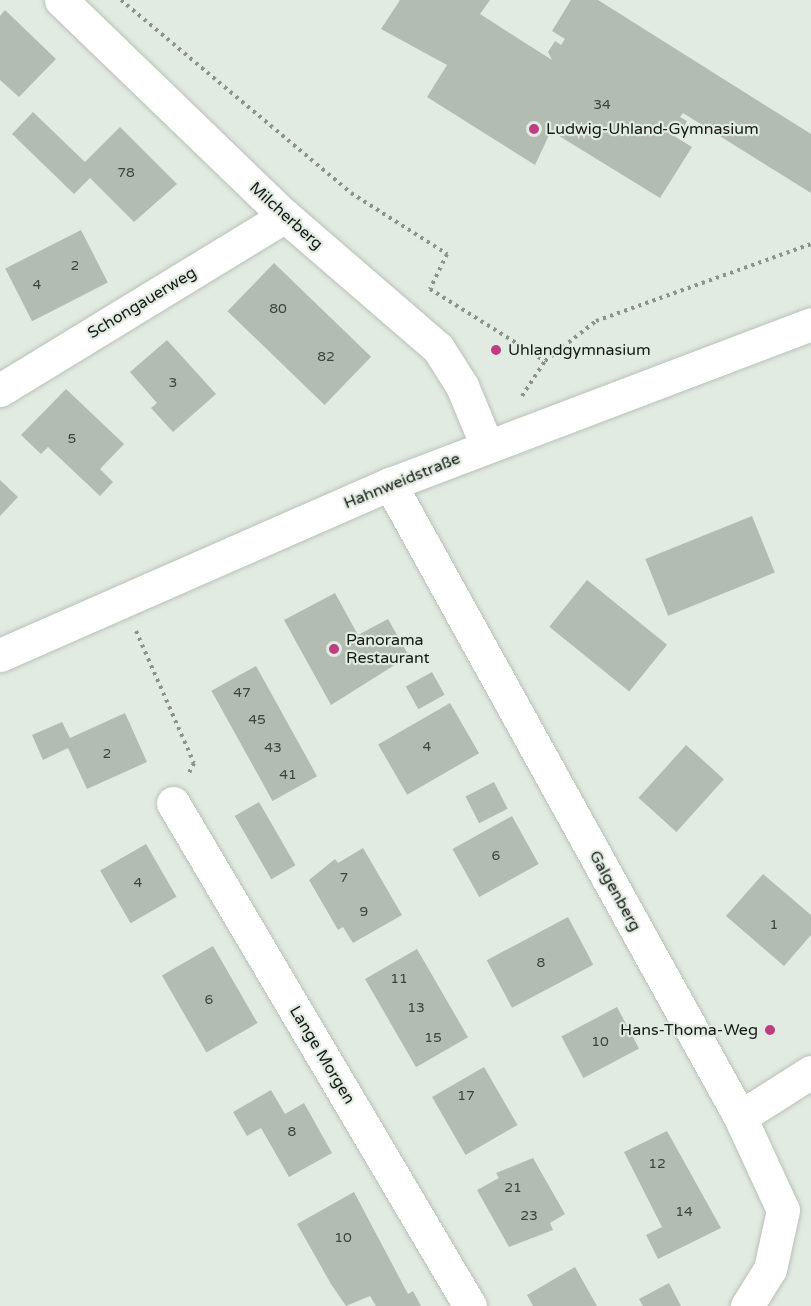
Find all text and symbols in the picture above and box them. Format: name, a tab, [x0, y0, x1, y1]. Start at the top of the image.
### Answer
house number: 34	[593, 97, 611, 113]
place label: Ludwig-Uhland-Gymnasium	[546, 119, 759, 139]
marker: Ludwig-Uhland-Gymnasium	[527, 122, 541, 136]
house number: 78	[117, 165, 135, 181]
street label: Milcherberg	[245, 178, 327, 254]
house number: 2	[71, 258, 79, 274]
street label: Schongauerweg	[84, 263, 200, 343]
house number: 4	[33, 277, 41, 293]
house number: 80	[269, 301, 287, 317]
place label: Uhlandgymnasium	[508, 340, 651, 360]
marker: Uhlandgymnasium	[489, 343, 503, 357]
house number: 82	[317, 349, 335, 365]
house number: 3	[169, 375, 177, 391]
house number: 5	[68, 431, 76, 447]
street label: Hahnweidstraße	[341, 449, 463, 513]
place label: Panorama Restaurant	[346, 630, 430, 668]
marker: Panorama Restaurant	[327, 642, 341, 656]
house number: 47	[233, 685, 251, 701]
house number: 45	[248, 712, 266, 728]
house number: 4	[423, 739, 431, 755]
house number: 43	[264, 740, 282, 756]
house number: 2	[103, 746, 111, 762]
house number: 41	[279, 767, 297, 783]
street label: Galgenberg	[585, 847, 645, 935]
house number: 6	[492, 848, 500, 864]
house number: 7	[340, 870, 348, 886]
house number: 4	[134, 875, 142, 891]
house number: 9	[360, 904, 368, 920]
house number: 1	[770, 917, 778, 933]
house number: 8	[537, 955, 545, 971]
house number: 11	[390, 971, 408, 987]
house number: 6	[205, 992, 213, 1008]
house number: 13	[407, 1000, 425, 1016]
street label: Lange Morgen	[285, 1002, 359, 1108]
place label: Hans-Thoma-Weg	[620, 1020, 758, 1040]
marker: Hans-Thoma-Weg	[763, 1023, 777, 1037]
house number: 15	[424, 1030, 442, 1046]
house number: 10	[591, 1034, 609, 1050]
house number: 17	[457, 1088, 475, 1104]
house number: 8	[288, 1124, 296, 1140]
house number: 12	[648, 1156, 666, 1172]
house number: 21	[504, 1180, 522, 1196]
house number: 14	[675, 1204, 693, 1220]
house number: 23	[520, 1208, 538, 1224]
house number: 10	[334, 1230, 352, 1246]

